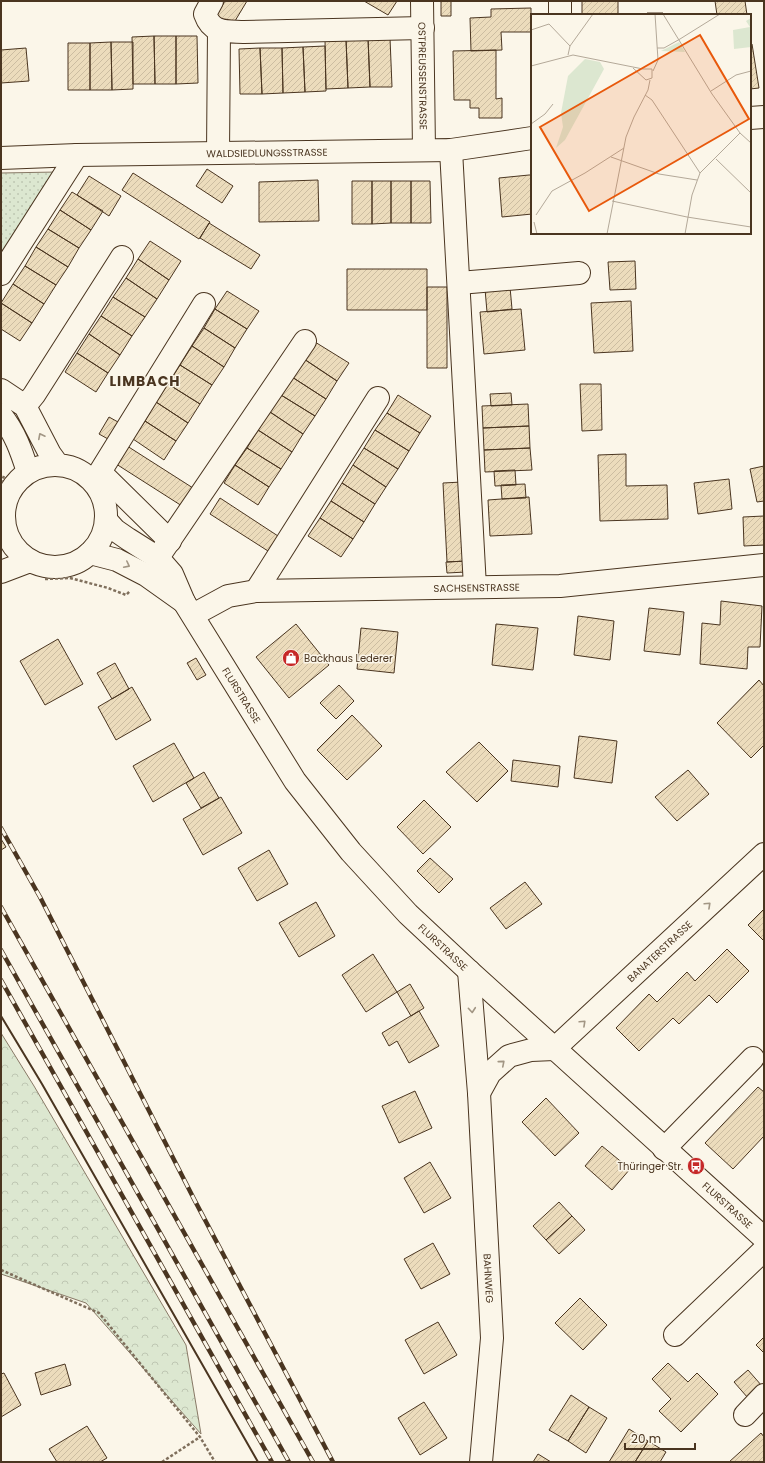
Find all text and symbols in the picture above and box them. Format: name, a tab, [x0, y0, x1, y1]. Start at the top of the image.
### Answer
inset map	[531, 14, 751, 234]
street label: OSTPREUSSENSTRASSE	[414, 22, 431, 130]
street label: WALDSIEDLUNGSSTRASSE	[206, 145, 328, 161]
district label: LIMBACH	[109, 371, 181, 391]
one-way arrow	[38, 432, 46, 440]
one-way arrow	[123, 560, 130, 568]
street label: SACHSENSTRASSE	[433, 580, 520, 596]
shop icon: Backhaus Lederer	[281, 648, 301, 668]
place label: Backhaus Lederer	[304, 651, 393, 666]
street label: FLURSTRASSE	[218, 664, 264, 726]
one-way arrow	[704, 903, 711, 910]
street label: BANATERSTRASSE	[624, 917, 696, 986]
street label: FLURSTRASSE	[415, 920, 471, 974]
one-way arrow	[467, 1007, 476, 1013]
one-way arrow	[578, 1020, 586, 1027]
one-way arrow	[497, 1060, 504, 1067]
bus stop icon: Thüringer Str.	[686, 1156, 706, 1176]
place label: Thüringer Str.	[618, 1159, 683, 1174]
street label: FLURSTRASSE	[699, 1179, 756, 1232]
street label: BAHNWEG	[480, 1253, 497, 1304]
scale bar	[625, 1425, 695, 1451]
text: 20 m	[631, 1430, 661, 1447]

